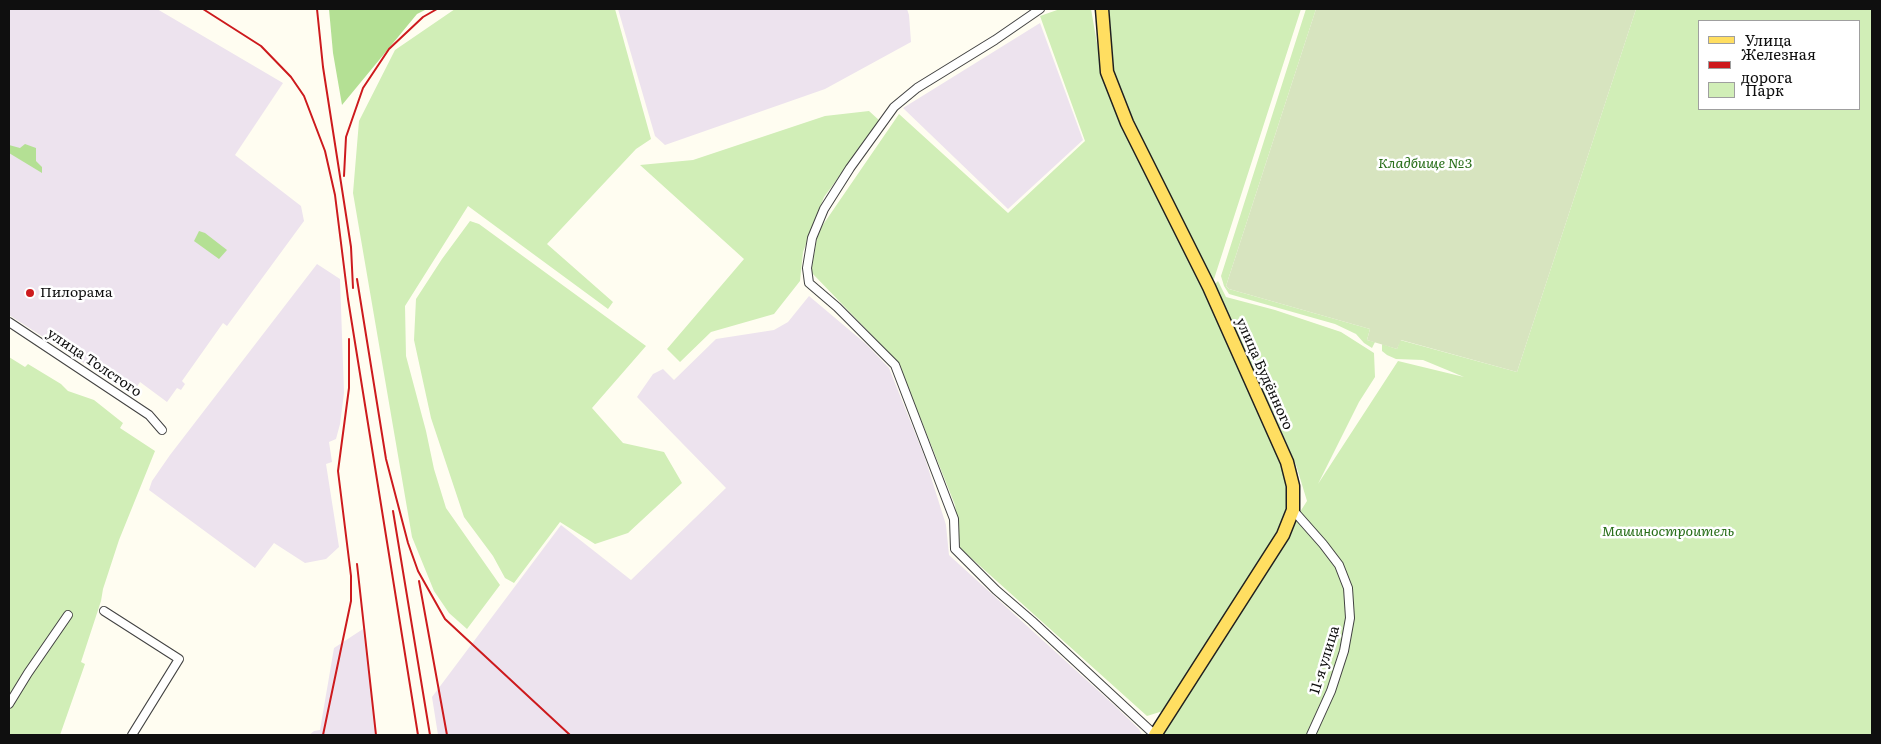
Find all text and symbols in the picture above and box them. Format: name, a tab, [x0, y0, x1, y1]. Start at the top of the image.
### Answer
legend	[1698, 20, 1861, 110]
text: Улица	[1745, 28, 1792, 51]
text: Железная дорога	[1741, 42, 1816, 88]
text: Парк	[1745, 78, 1784, 101]
park label: Кладбище №3	[1378, 156, 1472, 172]
place label: Пилорама	[40, 285, 112, 301]
marker: Пилорама	[24, 287, 36, 299]
street label: улица Будённого	[1232, 315, 1296, 433]
street label: улица Толстого	[44, 325, 144, 401]
park label: Машиностроитель	[1602, 524, 1734, 540]
street label: 11-я улица	[1307, 624, 1343, 696]

